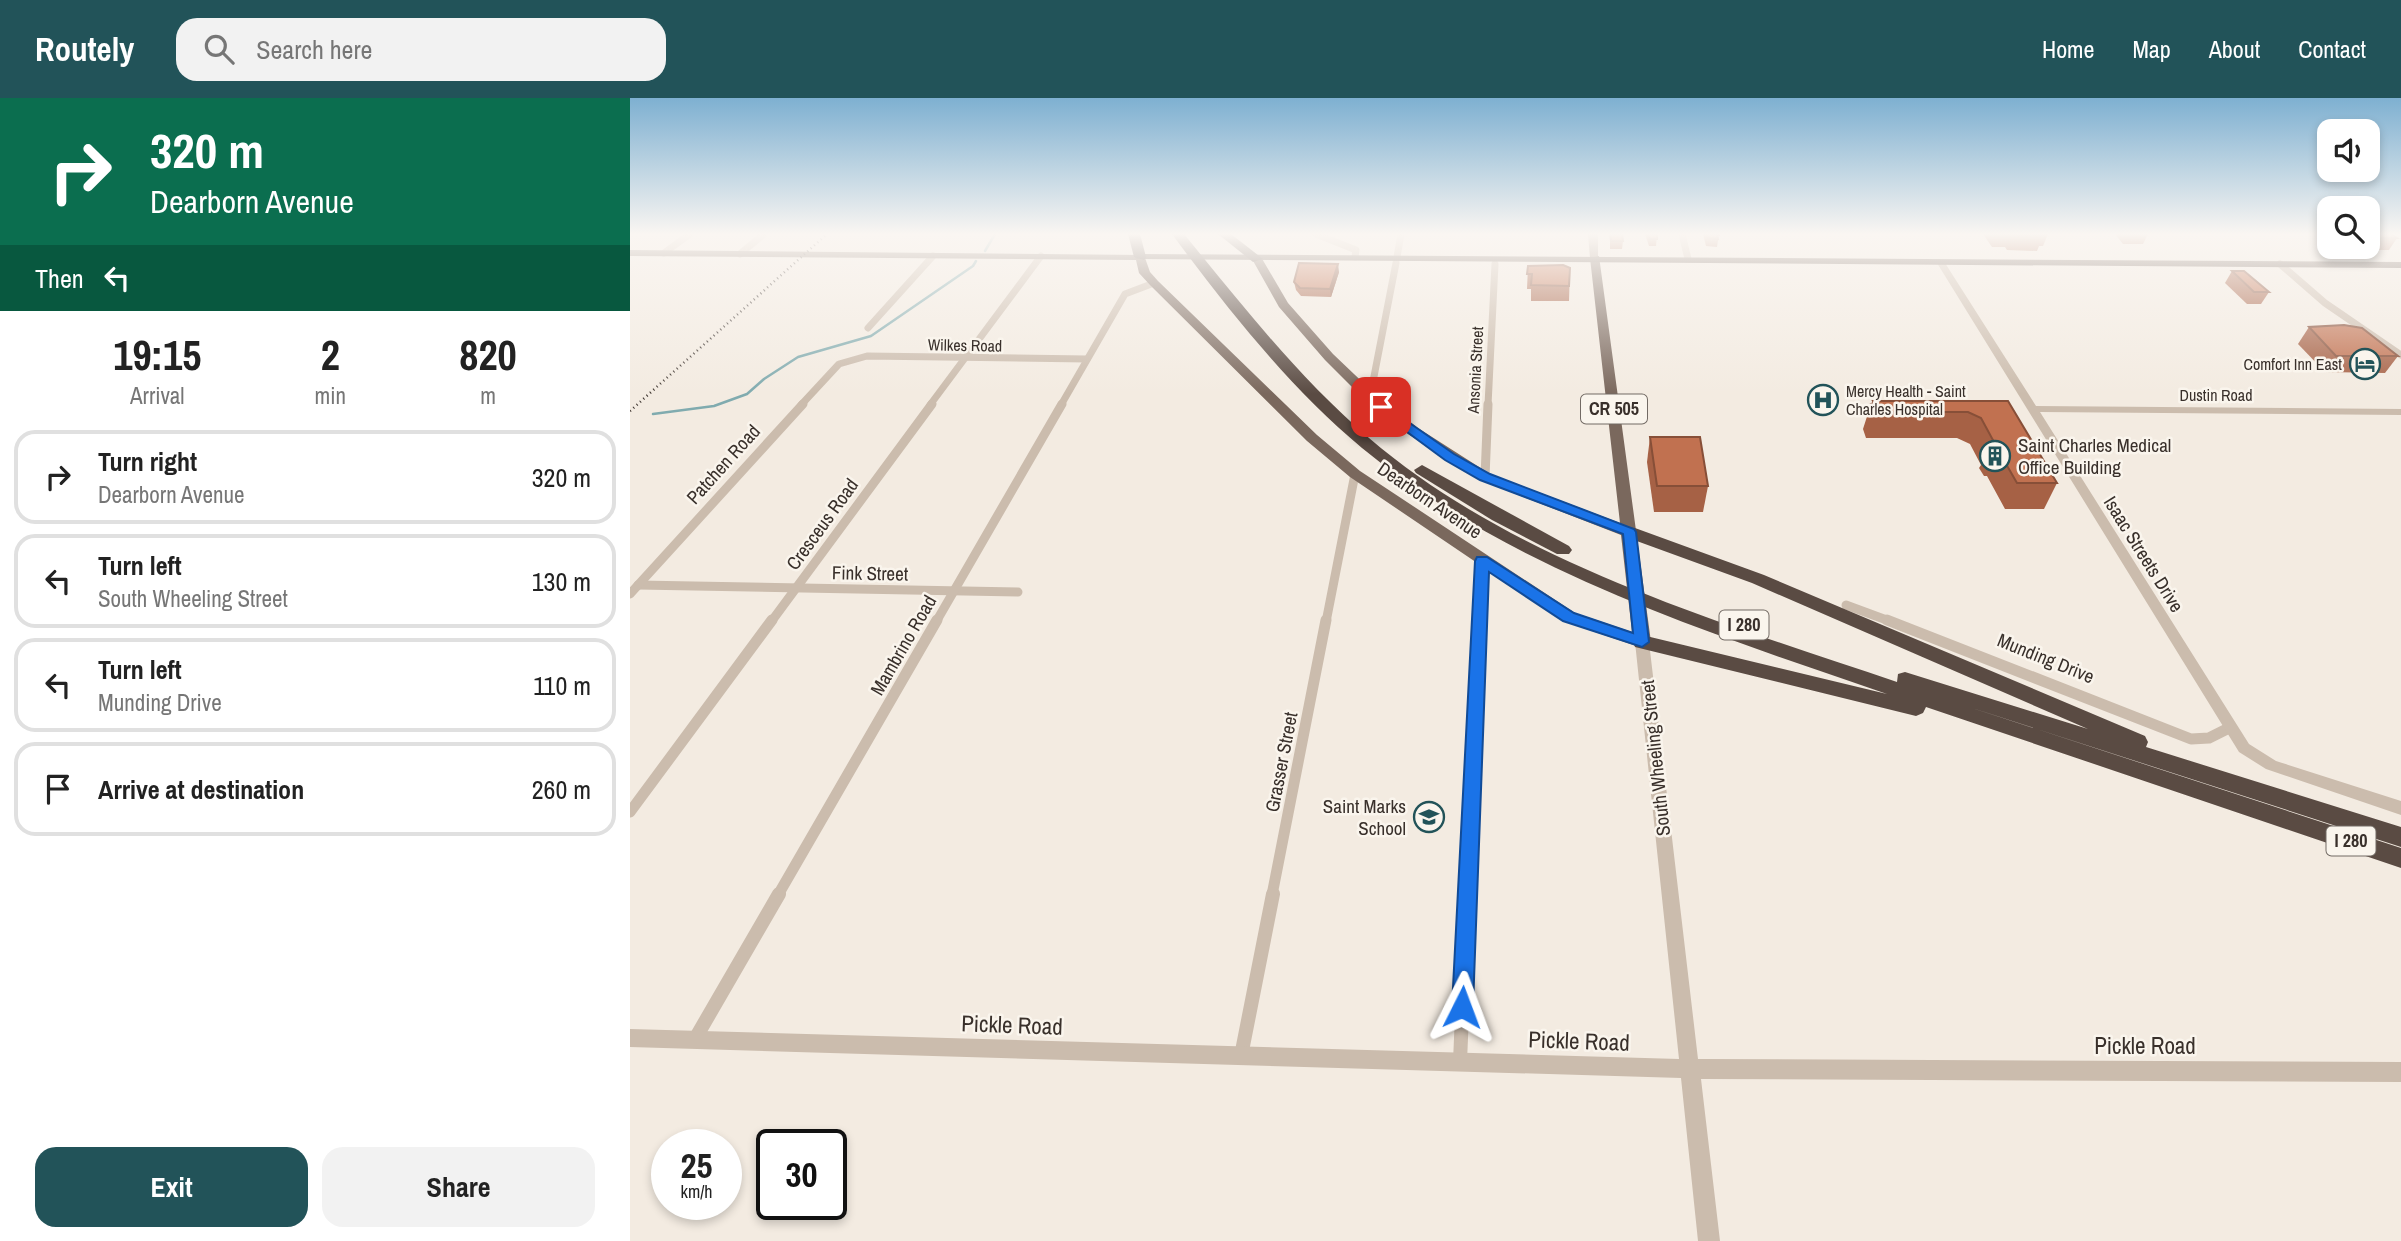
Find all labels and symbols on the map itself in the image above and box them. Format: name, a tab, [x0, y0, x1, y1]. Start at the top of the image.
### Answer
street label: Ansonia Street	[1462, 326, 1488, 415]
street label: Wilkes Road	[928, 333, 1002, 357]
hotel icon: Comfort Inn East	[2348, 347, 2382, 381]
place label: Comfort Inn East	[2244, 353, 2342, 375]
pin	[1351, 377, 1411, 437]
place label: Mercy Health - Saint Charles Hospital	[1846, 380, 1966, 420]
hospital icon: Mercy Health - Saint Charles Hospital	[1806, 383, 1840, 417]
street label: Dustin Road	[2180, 384, 2252, 406]
road number: CR 505	[1581, 394, 1647, 424]
street label: Patchen Road	[680, 419, 766, 509]
place label: Saint Charles Medical Office Building	[2018, 432, 2171, 480]
building icon: Saint Charles Medical Office Building	[1978, 439, 2012, 473]
street label: Dearborn Avenue	[1373, 455, 1487, 545]
street label: Cresceus Road	[780, 473, 864, 575]
street label: Isaac Streets Drive	[2098, 491, 2190, 617]
street label: Fink Street	[832, 559, 909, 587]
street label: Mambrino Road	[864, 590, 942, 700]
road number: I 280	[1720, 610, 1768, 640]
street label: Munding Drive	[1994, 627, 2098, 689]
street label: South Wheeling Street	[1634, 678, 1676, 837]
street label: Grasser Street	[1259, 709, 1304, 814]
place label: Saint Marks School	[1323, 793, 1406, 841]
school or university icon: Saint Marks School	[1412, 800, 1446, 834]
road number: I 280	[2326, 826, 2376, 856]
position arrow	[1425, 970, 1499, 1044]
street label: Pickle Road	[961, 1007, 1063, 1042]
street label: Pickle Road	[1528, 1023, 1630, 1058]
street label: Pickle Road	[2094, 1030, 2196, 1061]
speed limit sign: 30	[756, 1129, 847, 1220]

